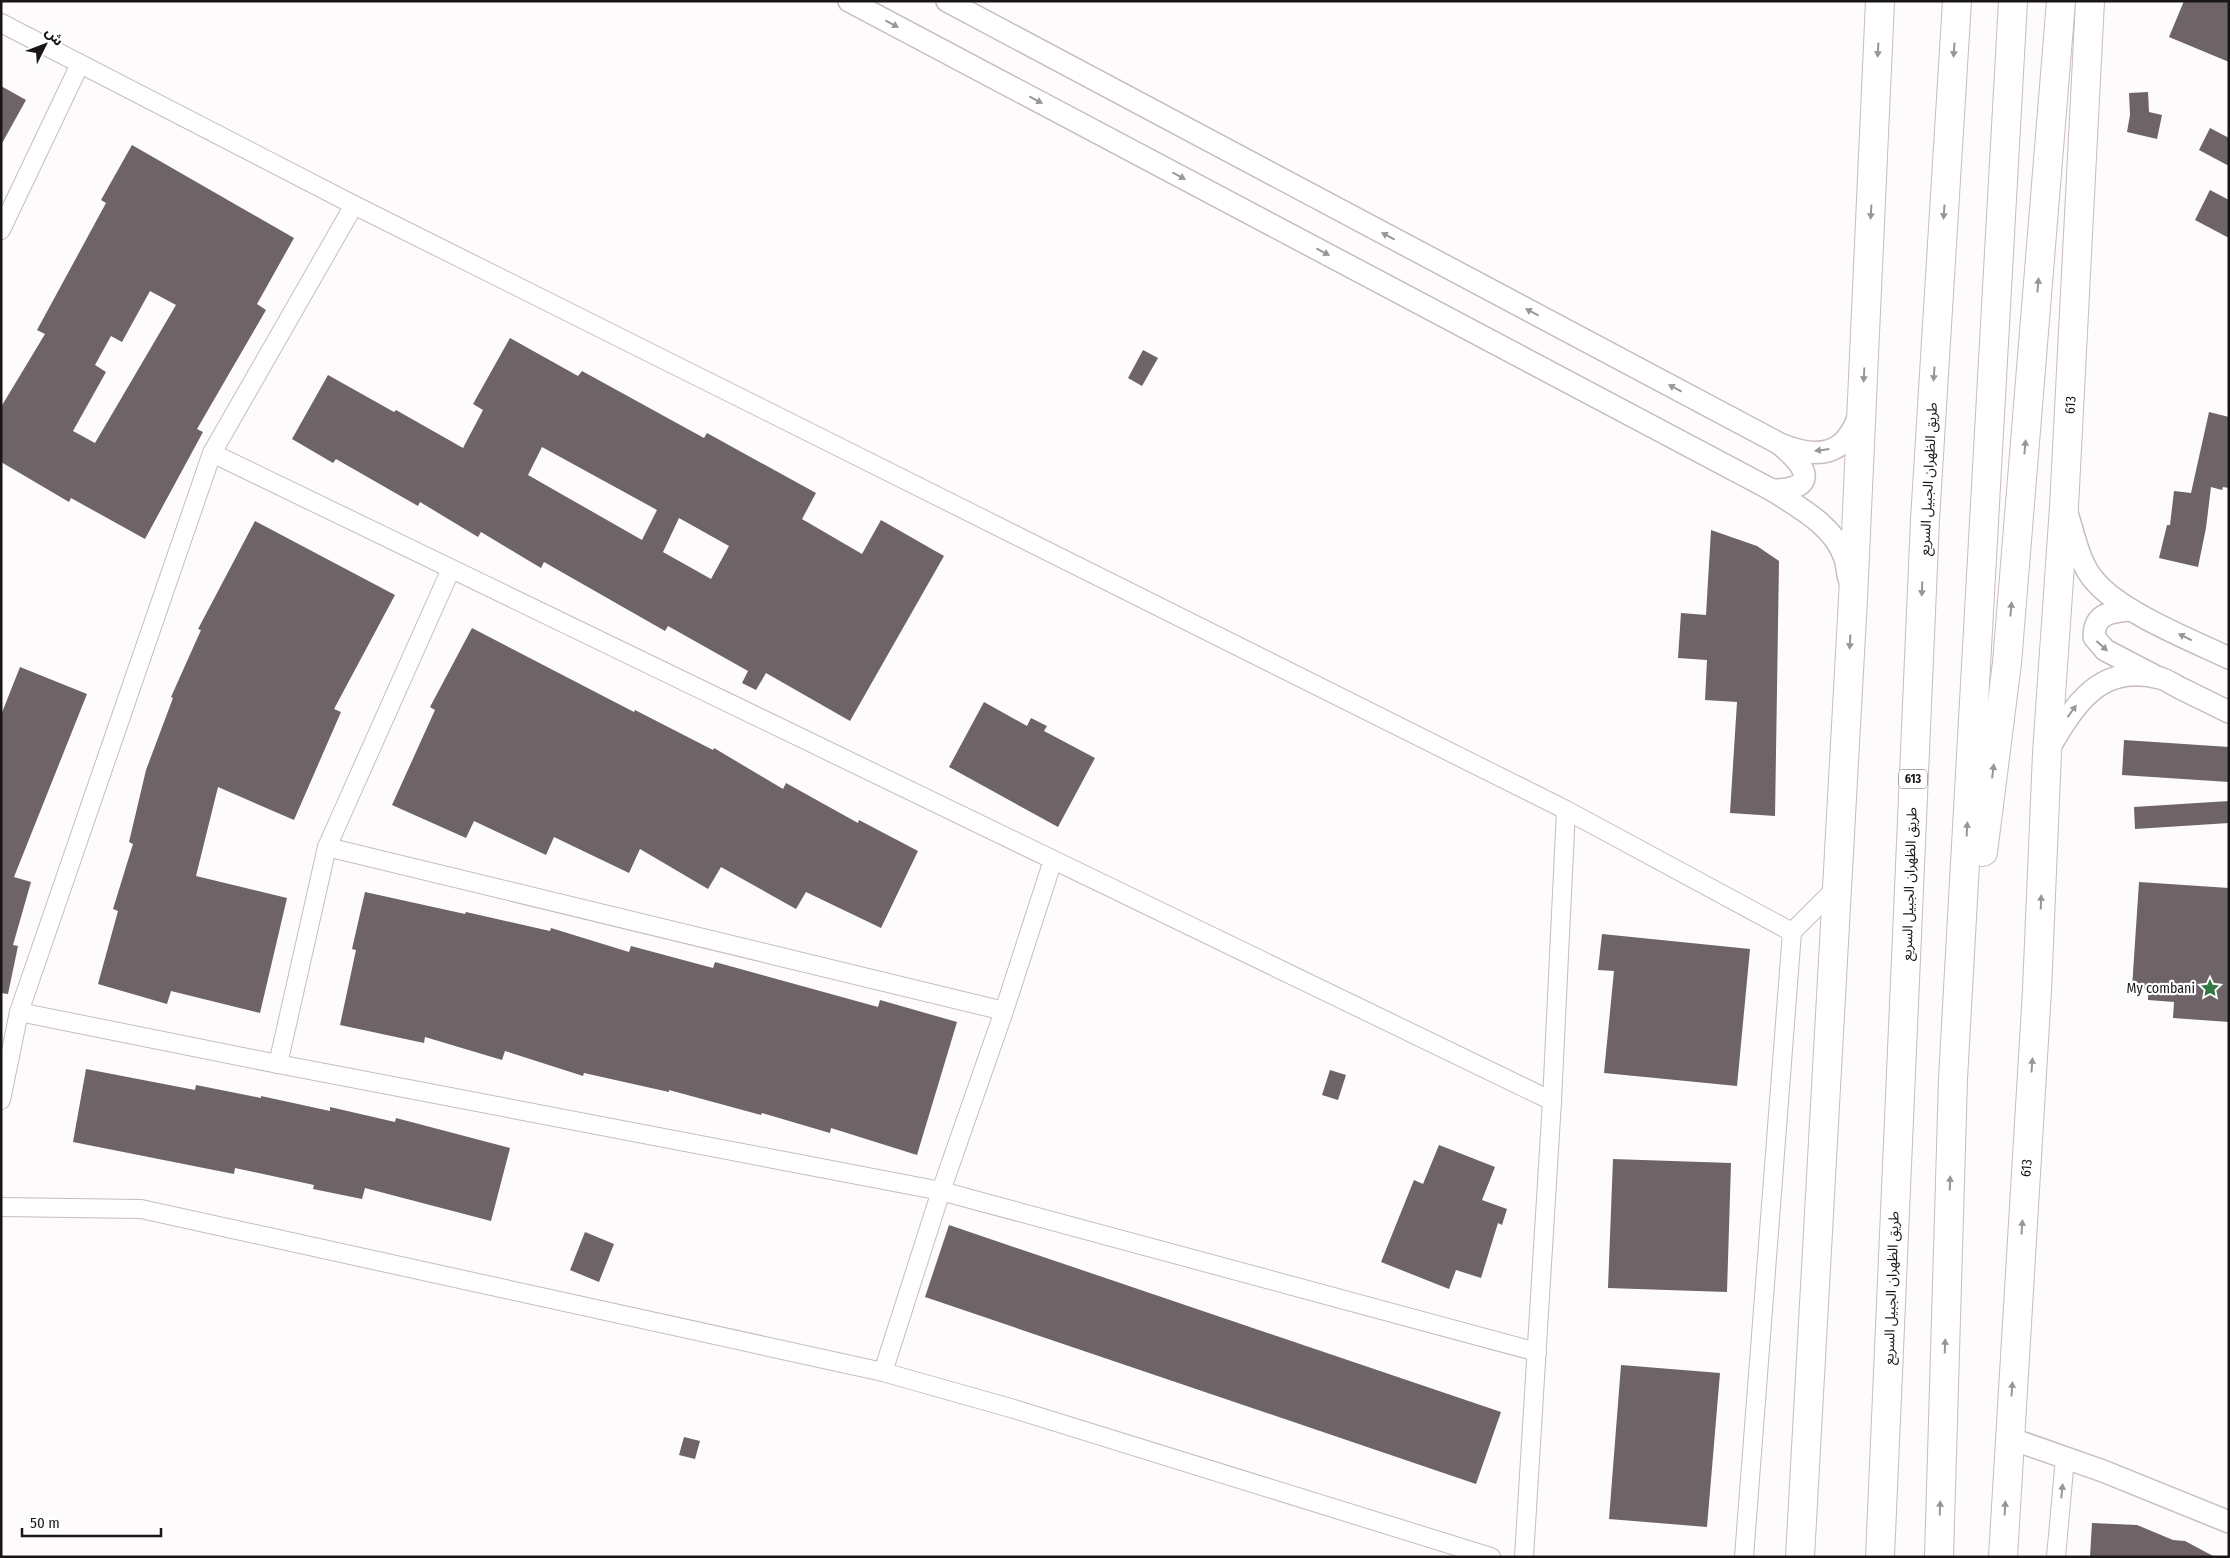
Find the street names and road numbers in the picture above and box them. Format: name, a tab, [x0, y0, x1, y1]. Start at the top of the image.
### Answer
street label: 613	[2062, 396, 2079, 415]
street label: طريق الظهران الجبيل السريع	[1916, 402, 1943, 556]
road number: 613	[1899, 770, 1927, 789]
street label: طريق الظهران الجبيل السريع	[1898, 807, 1923, 961]
street label: 613	[2017, 1158, 2036, 1178]
street label: طريق الظهران الجبيل السريع	[1880, 1211, 1905, 1365]

